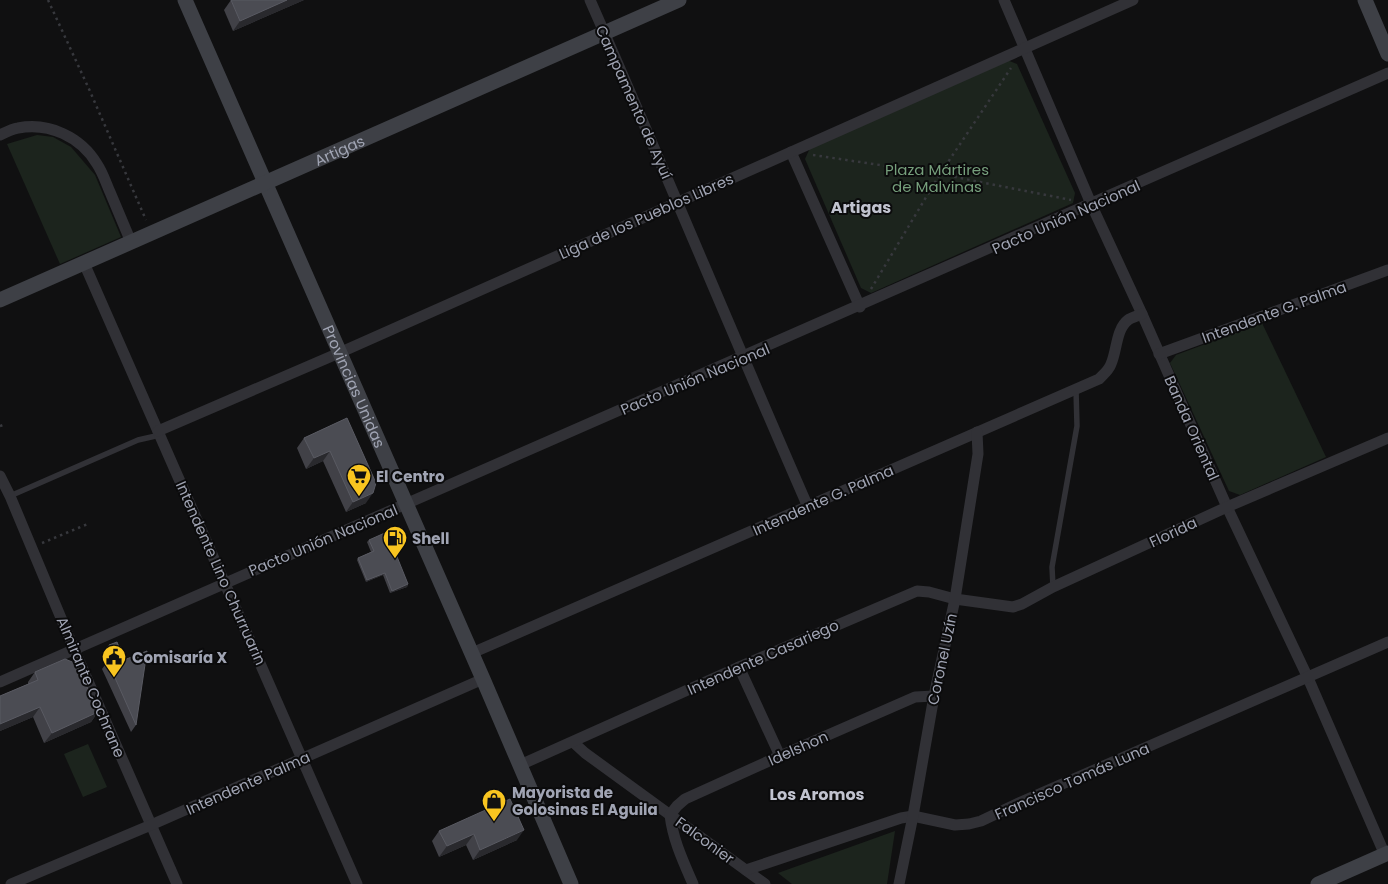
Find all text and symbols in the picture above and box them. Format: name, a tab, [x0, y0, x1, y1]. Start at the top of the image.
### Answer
street label: Campamento de Ayuí	[591, 22, 678, 182]
street label: Artigas	[311, 130, 368, 170]
park label: Plaza Mártires de Malvinas	[885, 159, 989, 197]
street label: Liga de los Pueblos Libres	[555, 168, 737, 264]
street label: Pacto Unión Nacional	[989, 175, 1143, 259]
district label: Artigas	[831, 196, 891, 219]
street label: Intendente G. Palma	[1199, 276, 1349, 348]
street label: Provincias Unidas	[318, 322, 391, 451]
street label: Pacto Unión Nacional	[617, 338, 773, 420]
street label: Banda Oriental	[1160, 372, 1224, 484]
street label: Intendente G. Palma	[749, 459, 897, 541]
supermarket icon: El Centro	[346, 463, 372, 497]
place label: El Centro	[376, 466, 445, 487]
street label: Intendente Lino Churruarin	[171, 478, 271, 668]
street label: Pacto Unión Nacional	[245, 499, 401, 581]
street label: Florida	[1146, 512, 1200, 552]
fuel station icon: Shell	[382, 525, 408, 559]
place label: Shell	[412, 528, 449, 549]
street label: Coronel Uzín	[922, 611, 962, 707]
street label: Almirante Cochrane	[52, 613, 130, 761]
street label: Intendente Casariego	[684, 614, 842, 700]
public building icon: Comisaría X	[101, 644, 127, 678]
place label: Comisaría X	[132, 647, 227, 668]
street label: Idelshon	[765, 726, 831, 770]
street label: Francisco Tomás Luna	[991, 737, 1153, 825]
street label: Intendente Palma	[183, 746, 313, 820]
place label: Mayorista de Golosinas El Aguila	[512, 782, 658, 820]
district label: Los Aromos	[769, 783, 865, 806]
shop icon: Mayorista de Golosinas El Aguila	[481, 788, 507, 822]
street label: Falconier	[671, 811, 739, 869]

